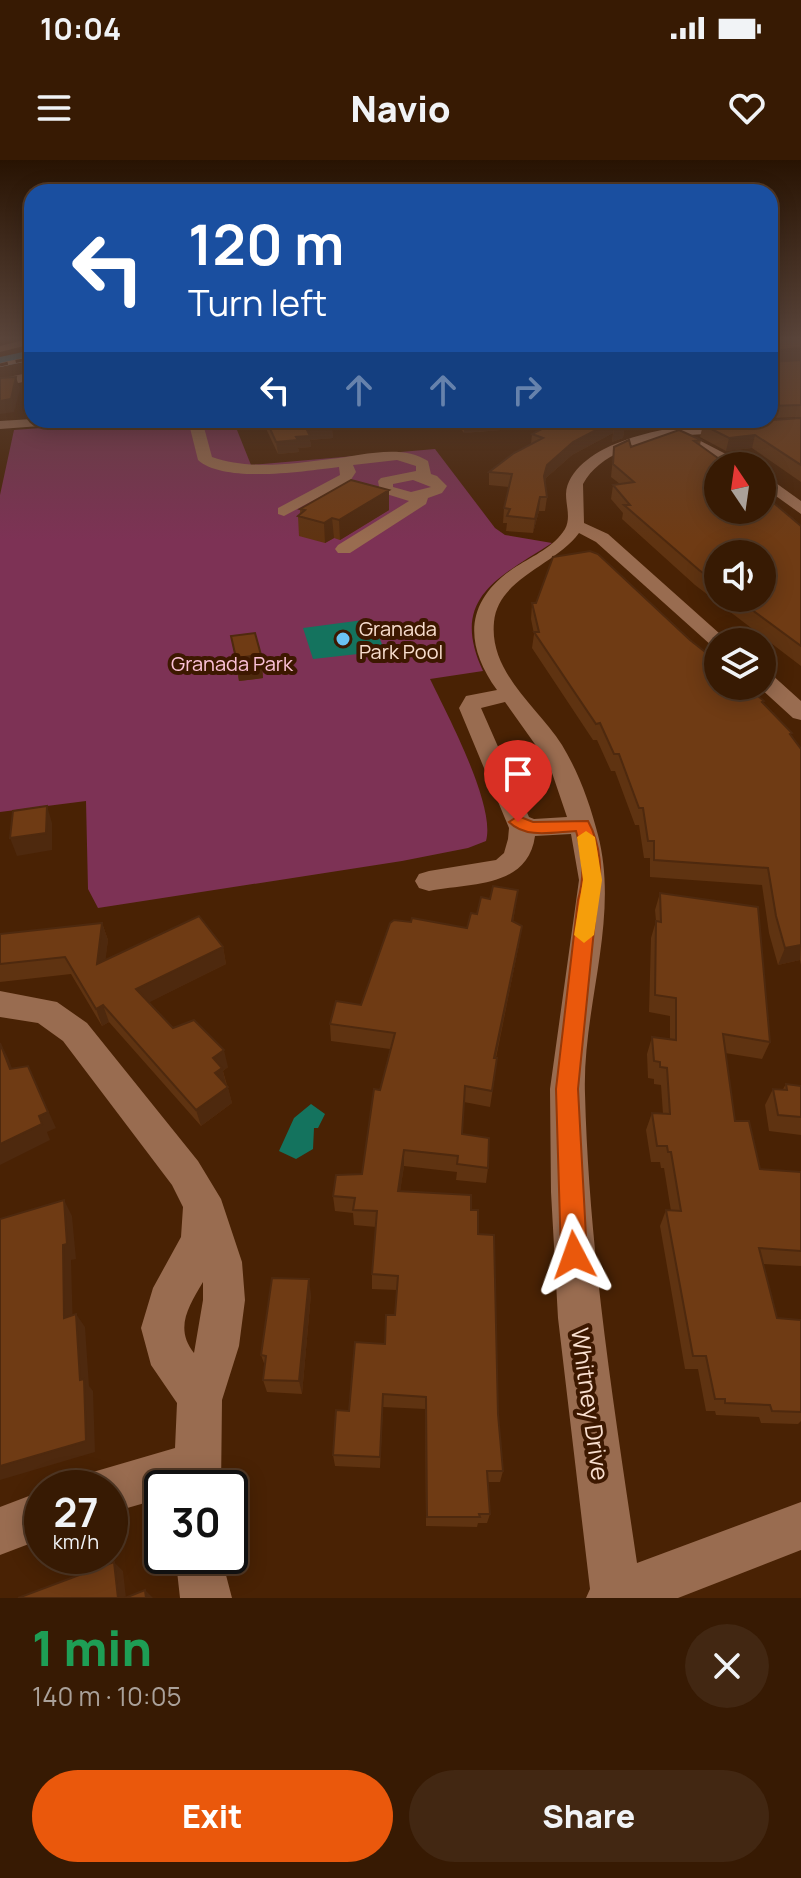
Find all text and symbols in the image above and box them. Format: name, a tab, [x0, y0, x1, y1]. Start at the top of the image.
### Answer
text: 10:04	[40, 8, 121, 49]
text: Navio	[350, 84, 451, 133]
icon: menu	[32, 86, 76, 130]
icon: heart	[725, 86, 769, 130]
text: 120 m	[188, 205, 344, 282]
icon: left	[56, 216, 160, 320]
text: Turn left	[188, 278, 327, 327]
icon: left	[253, 368, 297, 412]
icon: ahead	[337, 368, 381, 412]
icon: ahead	[421, 368, 465, 412]
icon: right	[505, 368, 549, 412]
north arrow	[704, 452, 776, 524]
map controls	[704, 452, 776, 700]
button: sound	[704, 540, 776, 612]
place label: Granada Park Pool	[359, 615, 443, 665]
button: layers	[704, 628, 776, 700]
marker: Granada Park Pool	[334, 630, 352, 648]
park label: Granada Park	[171, 650, 294, 677]
pin	[484, 740, 552, 822]
icon: arrive	[496, 752, 540, 796]
position arrow	[532, 1213, 616, 1297]
street label: Whitney Drive	[564, 1326, 618, 1482]
speed limit sign: 30	[144, 1470, 248, 1574]
text: 27	[53, 1484, 99, 1539]
text: km/h	[53, 1528, 99, 1555]
text: 1 min	[32, 1615, 152, 1680]
button: close	[685, 1624, 769, 1708]
text: 140 m · 10:05	[32, 1678, 182, 1714]
button: Exit	[32, 1770, 393, 1862]
button: Share	[409, 1770, 769, 1862]

